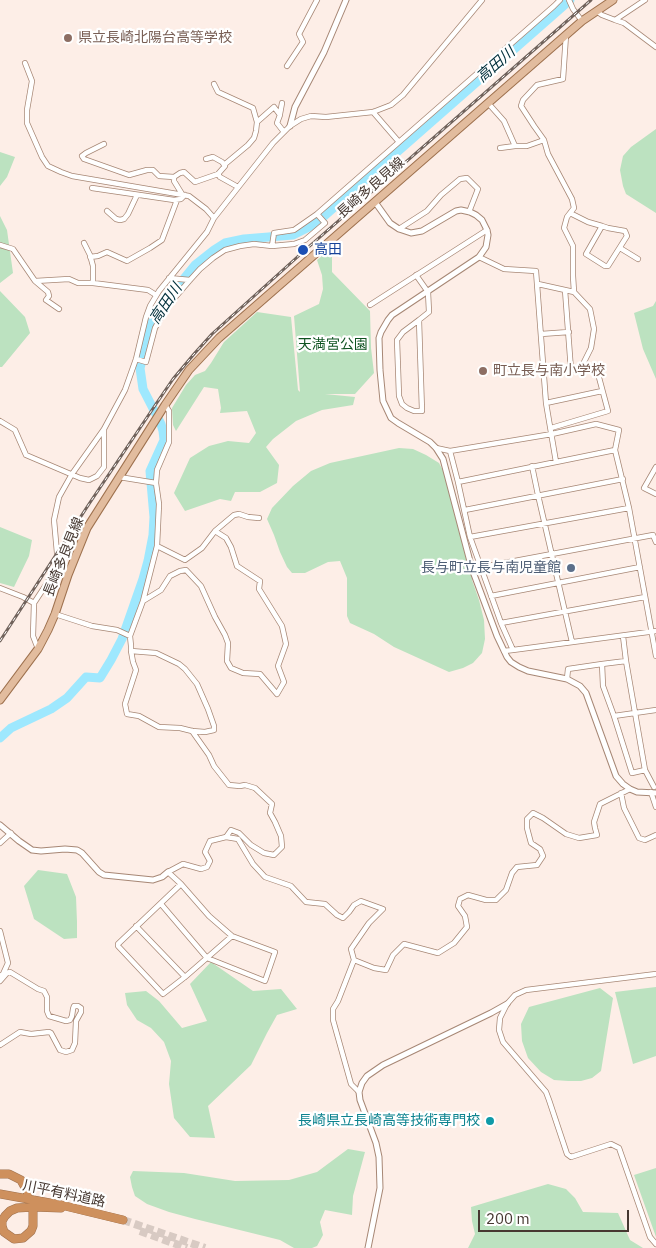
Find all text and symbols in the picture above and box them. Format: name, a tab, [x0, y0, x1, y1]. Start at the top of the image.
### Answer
place label: 県立長崎北陽台高等学校	[78, 30, 232, 46]
marker: 県立長崎北陽台高等学校	[62, 32, 74, 44]
water label: 高田川	[473, 43, 519, 87]
street label: 長崎多良見線	[334, 154, 408, 222]
place label: 高田	[314, 242, 342, 258]
marker: 高田	[296, 243, 310, 257]
water label: 高田川	[146, 280, 186, 328]
park label: 天満宮公園	[298, 337, 368, 353]
place label: 町立長与南小学校	[493, 363, 605, 379]
marker: 町立長与南小学校	[477, 365, 489, 377]
street label: 長崎多良見線	[40, 515, 88, 599]
place label: 長与町立長与南児童館	[421, 560, 561, 576]
marker: 長与町立長与南児童館	[565, 562, 577, 574]
place label: 長崎県立長崎高等技術専門校	[298, 1113, 480, 1129]
marker: 長崎県立長崎高等技術専門校	[484, 1115, 496, 1127]
street label: 川平有料道路	[21, 1177, 107, 1211]
scale bar	[481, 1200, 632, 1232]
text: 200 m	[486, 1209, 530, 1228]

